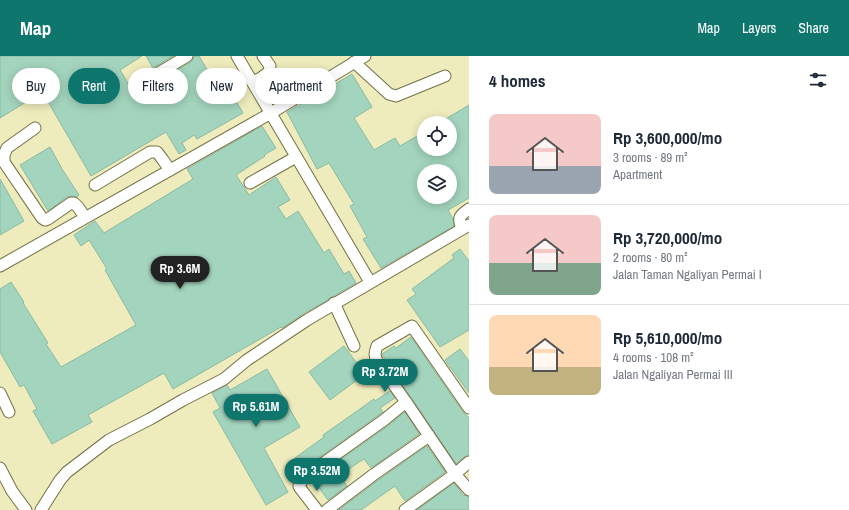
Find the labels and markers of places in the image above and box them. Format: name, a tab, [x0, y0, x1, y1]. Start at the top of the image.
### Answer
pin: Rp 3.6M	[143, 256, 217, 290]
pin: Rp 3.72M	[344, 359, 426, 393]
pin: Rp 5.61M	[215, 394, 297, 428]
pin: Rp 3.52M	[276, 458, 358, 492]

